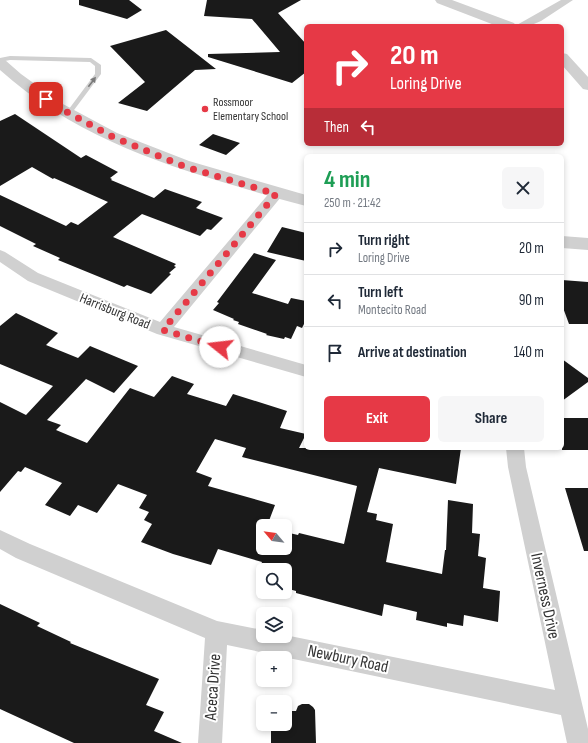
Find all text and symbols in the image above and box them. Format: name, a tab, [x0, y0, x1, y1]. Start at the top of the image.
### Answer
text: 20 m	[390, 39, 439, 72]
icon: right	[324, 40, 376, 92]
text: Loring Drive	[390, 73, 462, 94]
one-way arrow	[88, 77, 96, 87]
pin	[29, 82, 63, 116]
icon: arrive	[35, 88, 57, 110]
place label: Rossmoor Elementary School	[213, 95, 288, 124]
marker: Rossmoor Elementary School	[200, 104, 210, 114]
icon: left	[357, 116, 379, 138]
text: Then	[324, 118, 349, 137]
text: 4 min	[324, 165, 370, 194]
button: close	[502, 167, 544, 209]
text: 250 m · 21:42	[324, 195, 381, 211]
text: Turn right	[358, 231, 410, 250]
icon: right	[324, 238, 346, 260]
text: 20 m	[519, 239, 544, 258]
text: Loring Drive	[358, 250, 410, 266]
text: Turn left	[358, 283, 403, 302]
street label: Harrisburg Road	[77, 289, 153, 333]
icon: left	[324, 290, 346, 312]
text: 90 m	[519, 291, 544, 310]
text: Montecito Road	[358, 302, 426, 318]
position arrow	[199, 326, 241, 368]
icon: arrive	[324, 342, 346, 364]
text: Arrive at destination	[358, 343, 467, 362]
text: 140 m	[514, 343, 544, 362]
button: Exit	[324, 396, 430, 442]
button: Share	[438, 396, 544, 442]
north arrow	[256, 519, 292, 555]
map controls	[256, 519, 292, 731]
street label: Inverness Drive	[526, 551, 564, 641]
button: search	[256, 563, 292, 599]
button: layers	[256, 607, 292, 643]
street label: Newbury Road	[306, 641, 390, 677]
button: +	[256, 651, 292, 687]
street label: Aceca Drive	[201, 653, 225, 722]
button: −	[256, 695, 292, 731]

